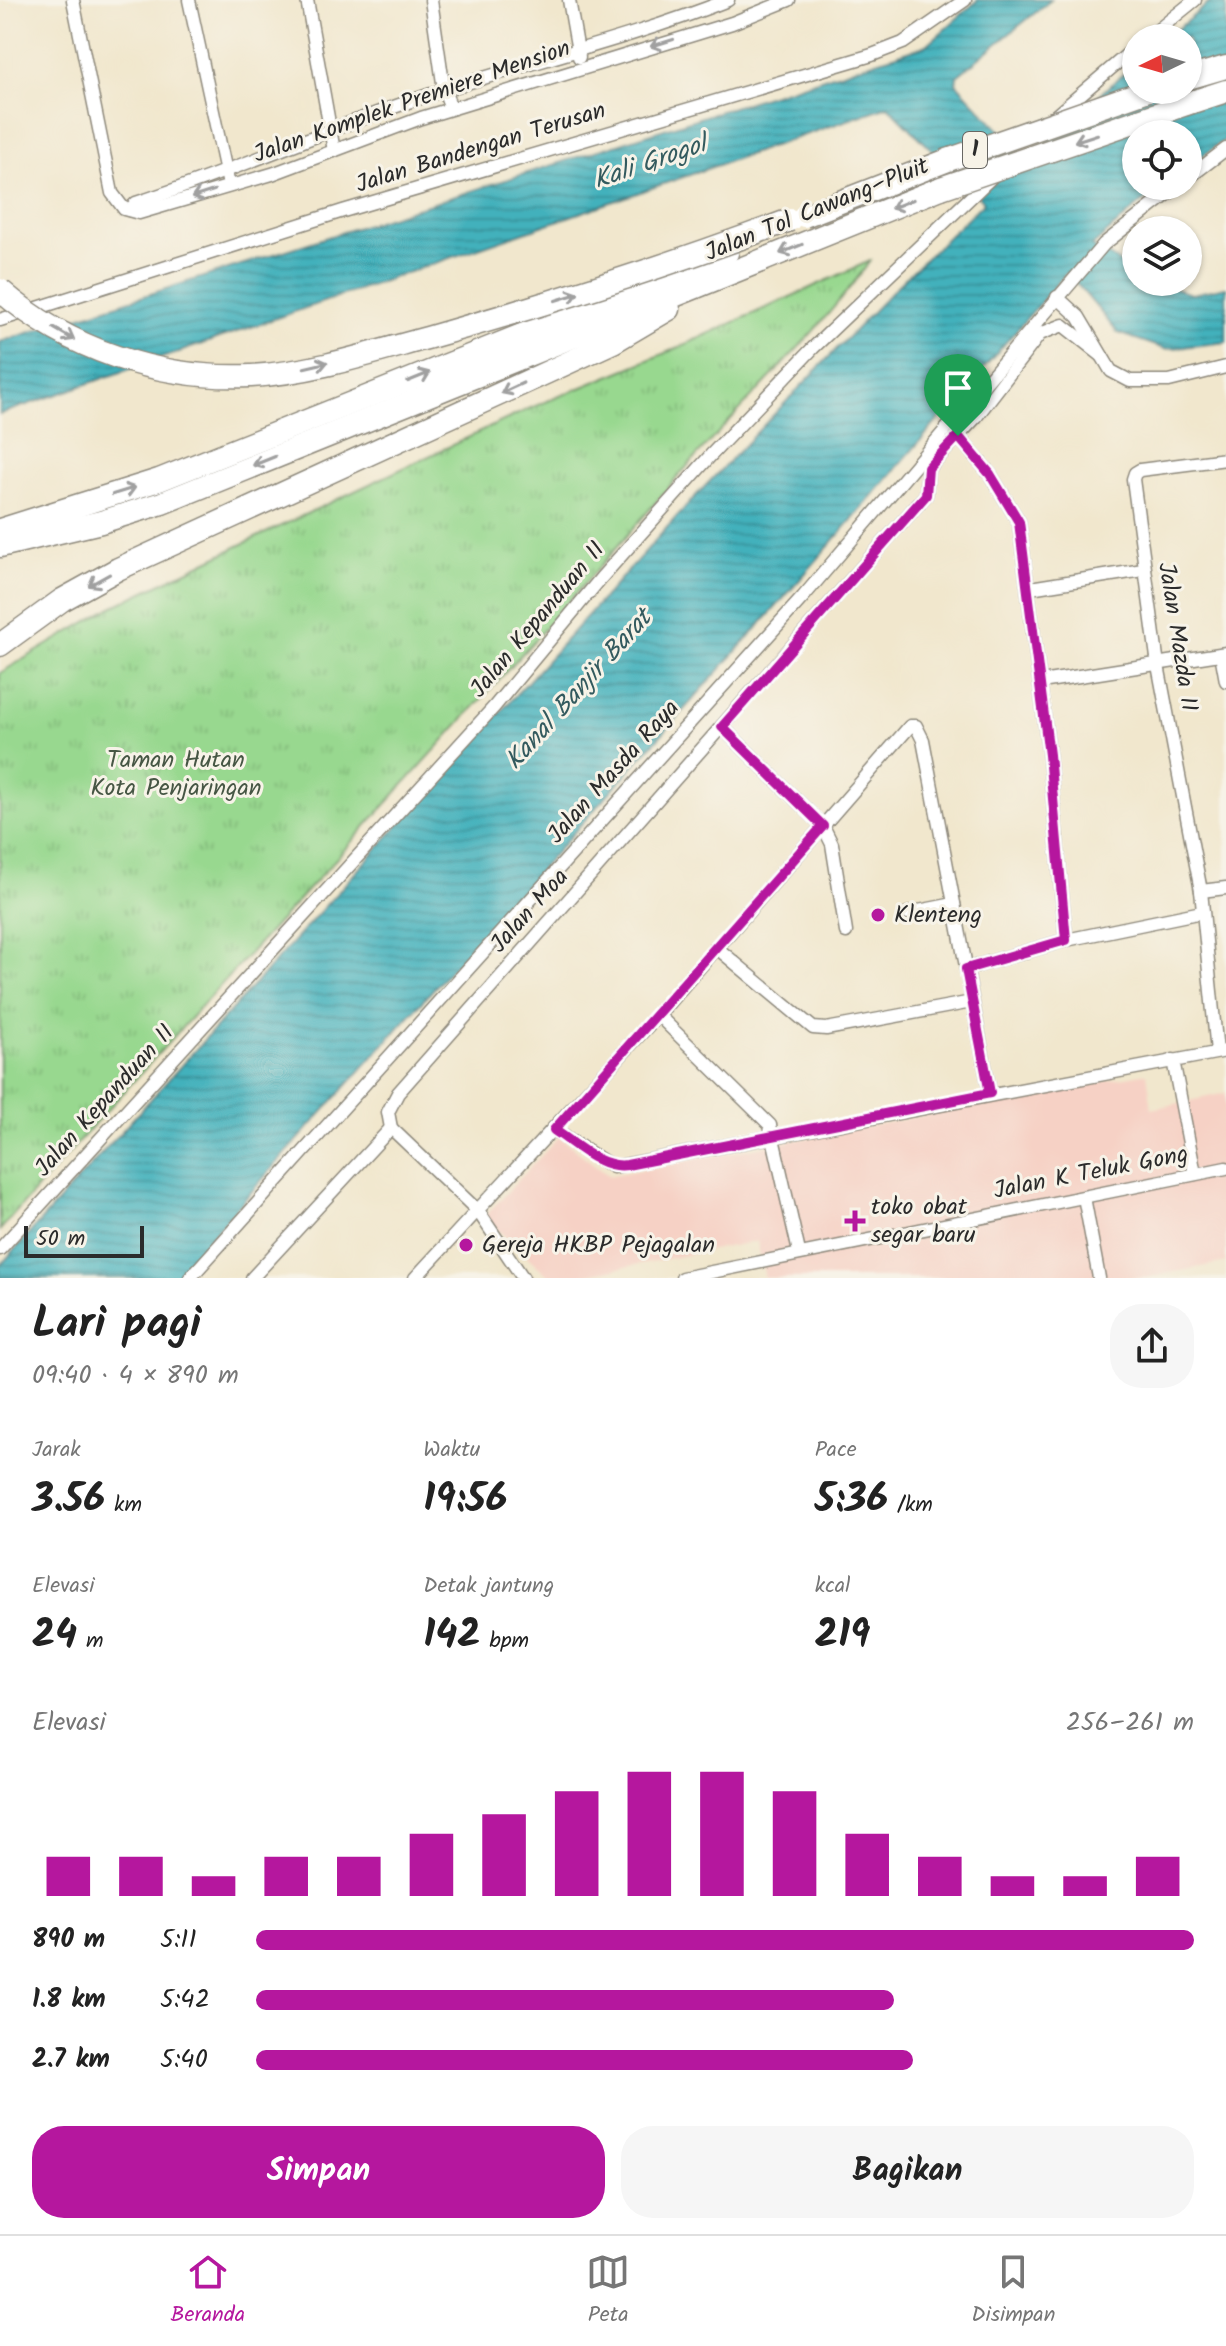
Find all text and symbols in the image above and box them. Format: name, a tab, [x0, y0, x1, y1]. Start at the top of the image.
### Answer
north arrow	[1122, 24, 1202, 104]
map controls	[1122, 24, 1202, 296]
street label: Jalan Komplek Premiere Mension	[248, 29, 576, 175]
one-way arrow	[650, 37, 675, 52]
street label: Jalan Bandengan Terusan	[351, 91, 611, 205]
button: locate	[1122, 120, 1202, 200]
water label: Kali Grogol	[588, 123, 717, 202]
road number: 1	[963, 132, 987, 168]
one-way arrow	[1074, 132, 1099, 146]
street label: Jalan Tol Cawang–Pluit	[699, 147, 936, 273]
one-way arrow	[191, 188, 216, 203]
one-way arrow	[890, 197, 915, 212]
button: layers	[1122, 216, 1202, 296]
one-way arrow	[779, 243, 804, 257]
one-way arrow	[553, 289, 579, 304]
one-way arrow	[52, 326, 75, 342]
pin	[924, 354, 992, 436]
one-way arrow	[302, 357, 328, 372]
icon: arrive	[936, 366, 980, 410]
one-way arrow	[406, 369, 431, 383]
one-way arrow	[500, 381, 525, 396]
one-way arrow	[252, 455, 277, 470]
one-way arrow	[111, 483, 136, 497]
street label: Jalan Kepanduan II	[461, 533, 615, 707]
street label: Jalan Mazda II	[1146, 560, 1208, 714]
one-way arrow	[88, 572, 111, 588]
water label: Kanal Banjir Barat	[495, 597, 666, 780]
street label: Jalan Masda Raya	[538, 691, 690, 853]
park label: Taman Hutan Kota Penjaringan	[90, 741, 262, 808]
street label: Jalan Moa	[481, 860, 579, 962]
place label: Klenteng	[894, 896, 982, 935]
marker: Klenteng	[869, 906, 887, 924]
street label: Jalan Kepanduan II	[25, 1016, 185, 1186]
street label: Jalan K Teluk Gong	[990, 1135, 1192, 1211]
place label: toko obat segar baru	[871, 1188, 976, 1255]
marker: toko obat segar baru	[846, 1212, 864, 1230]
scale bar	[24, 1222, 144, 1258]
text: 50 m	[36, 1222, 85, 1257]
place label: Gereja HKBP Pejagalan	[482, 1226, 715, 1265]
marker: Gereja HKBP Pejagalan	[457, 1236, 475, 1254]
text: Lari pagi	[32, 1290, 202, 1360]
button: share	[1110, 1304, 1194, 1388]
text: 09:40 · 4 × 890 m	[32, 1355, 239, 1397]
text: Jarak	[32, 1433, 81, 1468]
text: Waktu	[423, 1433, 480, 1468]
text: Pace	[815, 1433, 857, 1468]
text: 3.56	[32, 1468, 105, 1532]
text: 19:56	[423, 1468, 507, 1532]
text: 5:36	[815, 1468, 888, 1532]
text: km	[105, 1488, 142, 1523]
text: /km	[888, 1488, 933, 1523]
text: Elevasi	[32, 1569, 94, 1604]
text: Detak jantung	[423, 1569, 554, 1604]
text: kcal	[815, 1569, 850, 1604]
text: 24	[32, 1604, 77, 1668]
text: 142	[423, 1604, 481, 1668]
text: 219	[815, 1604, 870, 1668]
text: m	[77, 1624, 103, 1659]
text: bpm	[481, 1624, 529, 1659]
text: Elevasi	[32, 1702, 106, 1744]
text: 256–261 m	[1066, 1702, 1194, 1744]
text: 890 m	[32, 1919, 105, 1961]
text: 5:11	[160, 1919, 197, 1961]
text: 1.8 km	[32, 1979, 105, 2021]
text: 5:42	[160, 1979, 210, 2021]
text: 2.7 km	[32, 2039, 110, 2081]
text: 5:40	[160, 2039, 208, 2081]
button: Simpan	[32, 2126, 605, 2218]
button: Bagikan	[621, 2126, 1194, 2218]
tab: Beranda	[171, 2250, 245, 2333]
tab: Peta	[586, 2250, 630, 2333]
tab: Disimpan	[971, 2250, 1055, 2333]

